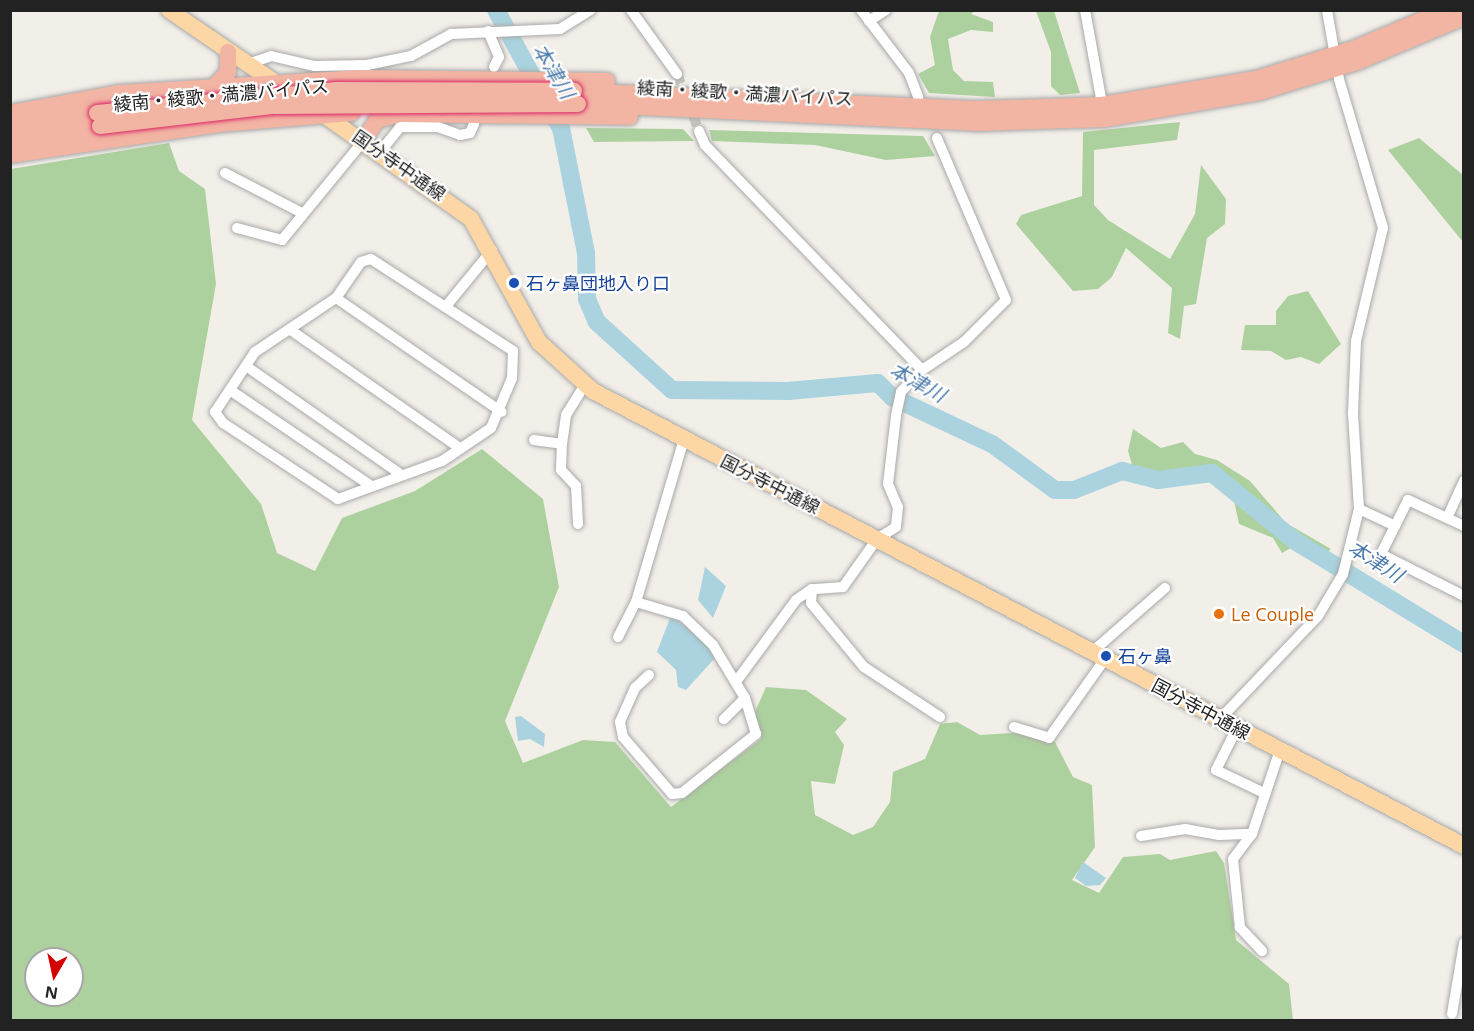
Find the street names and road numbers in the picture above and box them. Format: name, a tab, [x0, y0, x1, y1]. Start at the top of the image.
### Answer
street label: 綾南・綾歌・満濃バイパス	[112, 75, 330, 115]
street label: 綾南・綾歌・満濃バイパス	[637, 77, 853, 109]
street label: 国分寺中通線	[349, 125, 449, 205]
street label: 国分寺中通線	[717, 450, 823, 518]
street label: 国分寺中通線	[1148, 674, 1254, 744]

